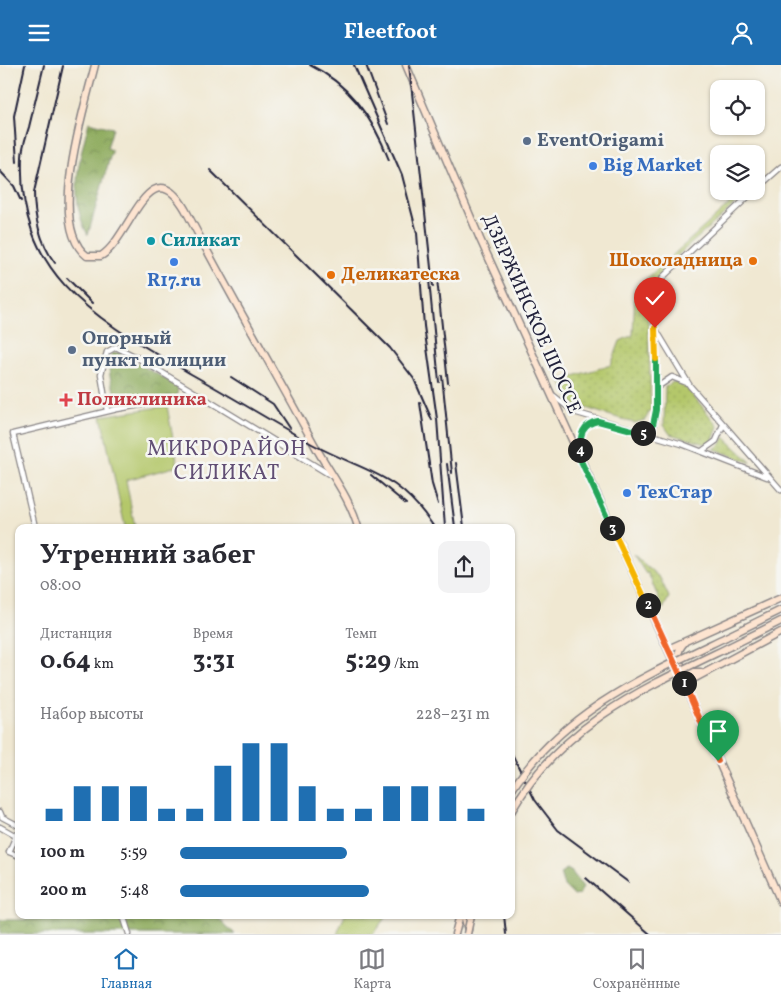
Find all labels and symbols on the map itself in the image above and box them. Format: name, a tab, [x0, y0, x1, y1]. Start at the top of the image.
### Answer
place label: EventOrigami	[537, 128, 664, 154]
marker: EventOrigami	[521, 135, 533, 147]
place label: Big Market	[603, 153, 703, 179]
marker: Big Market	[587, 160, 599, 172]
street label: ДЗЕРЖИНСКОЕ ШОССЕ	[475, 210, 587, 418]
place label: Силикат	[161, 228, 241, 254]
marker: Силикат	[145, 235, 157, 247]
place label: Шоколадница	[609, 248, 743, 274]
marker: Шоколадница	[747, 255, 759, 267]
marker: R17.ru	[168, 256, 180, 268]
place label: Деликатеска	[341, 262, 460, 288]
place label: R17.ru	[147, 268, 201, 294]
marker: Деликатеска	[325, 269, 337, 281]
pin	[634, 277, 676, 328]
place label: Опорный пункт полиции	[82, 326, 226, 374]
marker: Опорный пункт полиции	[66, 344, 78, 356]
place label: Поликлиника	[77, 387, 207, 413]
marker: Поликлиника	[59, 393, 73, 407]
pin: 5	[630, 421, 656, 445]
district label: МИКРОРАЙОН СИЛИКАТ	[147, 435, 307, 488]
pin: 4	[568, 437, 592, 463]
place label: ТехСтар	[637, 480, 713, 506]
marker: ТехСтар	[621, 487, 633, 499]
pin: 3	[600, 515, 624, 541]
pin: 2	[636, 593, 660, 617]
pin: 1	[672, 671, 696, 695]
pin	[697, 710, 739, 761]

